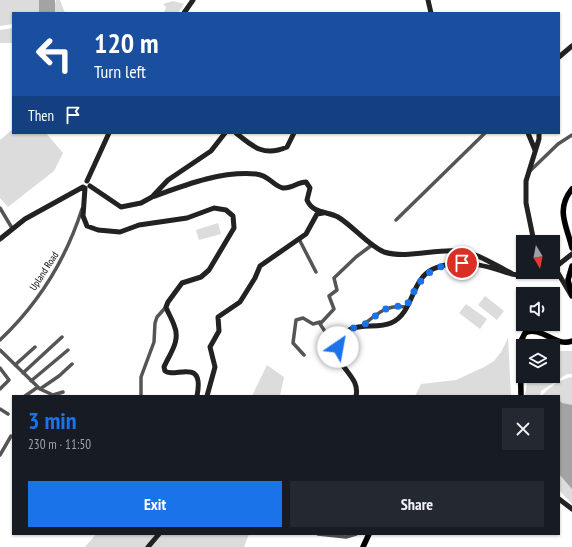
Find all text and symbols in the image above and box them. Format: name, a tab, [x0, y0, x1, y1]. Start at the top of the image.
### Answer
text: 120 m	[94, 24, 158, 61]
icon: left	[28, 28, 80, 80]
text: Turn left	[94, 60, 146, 83]
icon: arrive	[62, 104, 84, 126]
text: Then	[28, 106, 54, 125]
north arrow	[516, 235, 560, 279]
map controls	[516, 235, 560, 383]
pin	[445, 246, 479, 280]
street label: Upland Road	[27, 249, 61, 293]
icon: arrive	[451, 252, 473, 274]
button: sound	[516, 287, 560, 331]
position arrow	[317, 326, 359, 368]
button: layers	[516, 339, 560, 383]
text: 3 min	[28, 405, 76, 436]
button: close	[502, 408, 544, 450]
text: 230 m · 11:50	[28, 436, 91, 453]
button: Exit	[28, 481, 282, 527]
button: Share	[290, 481, 544, 527]

